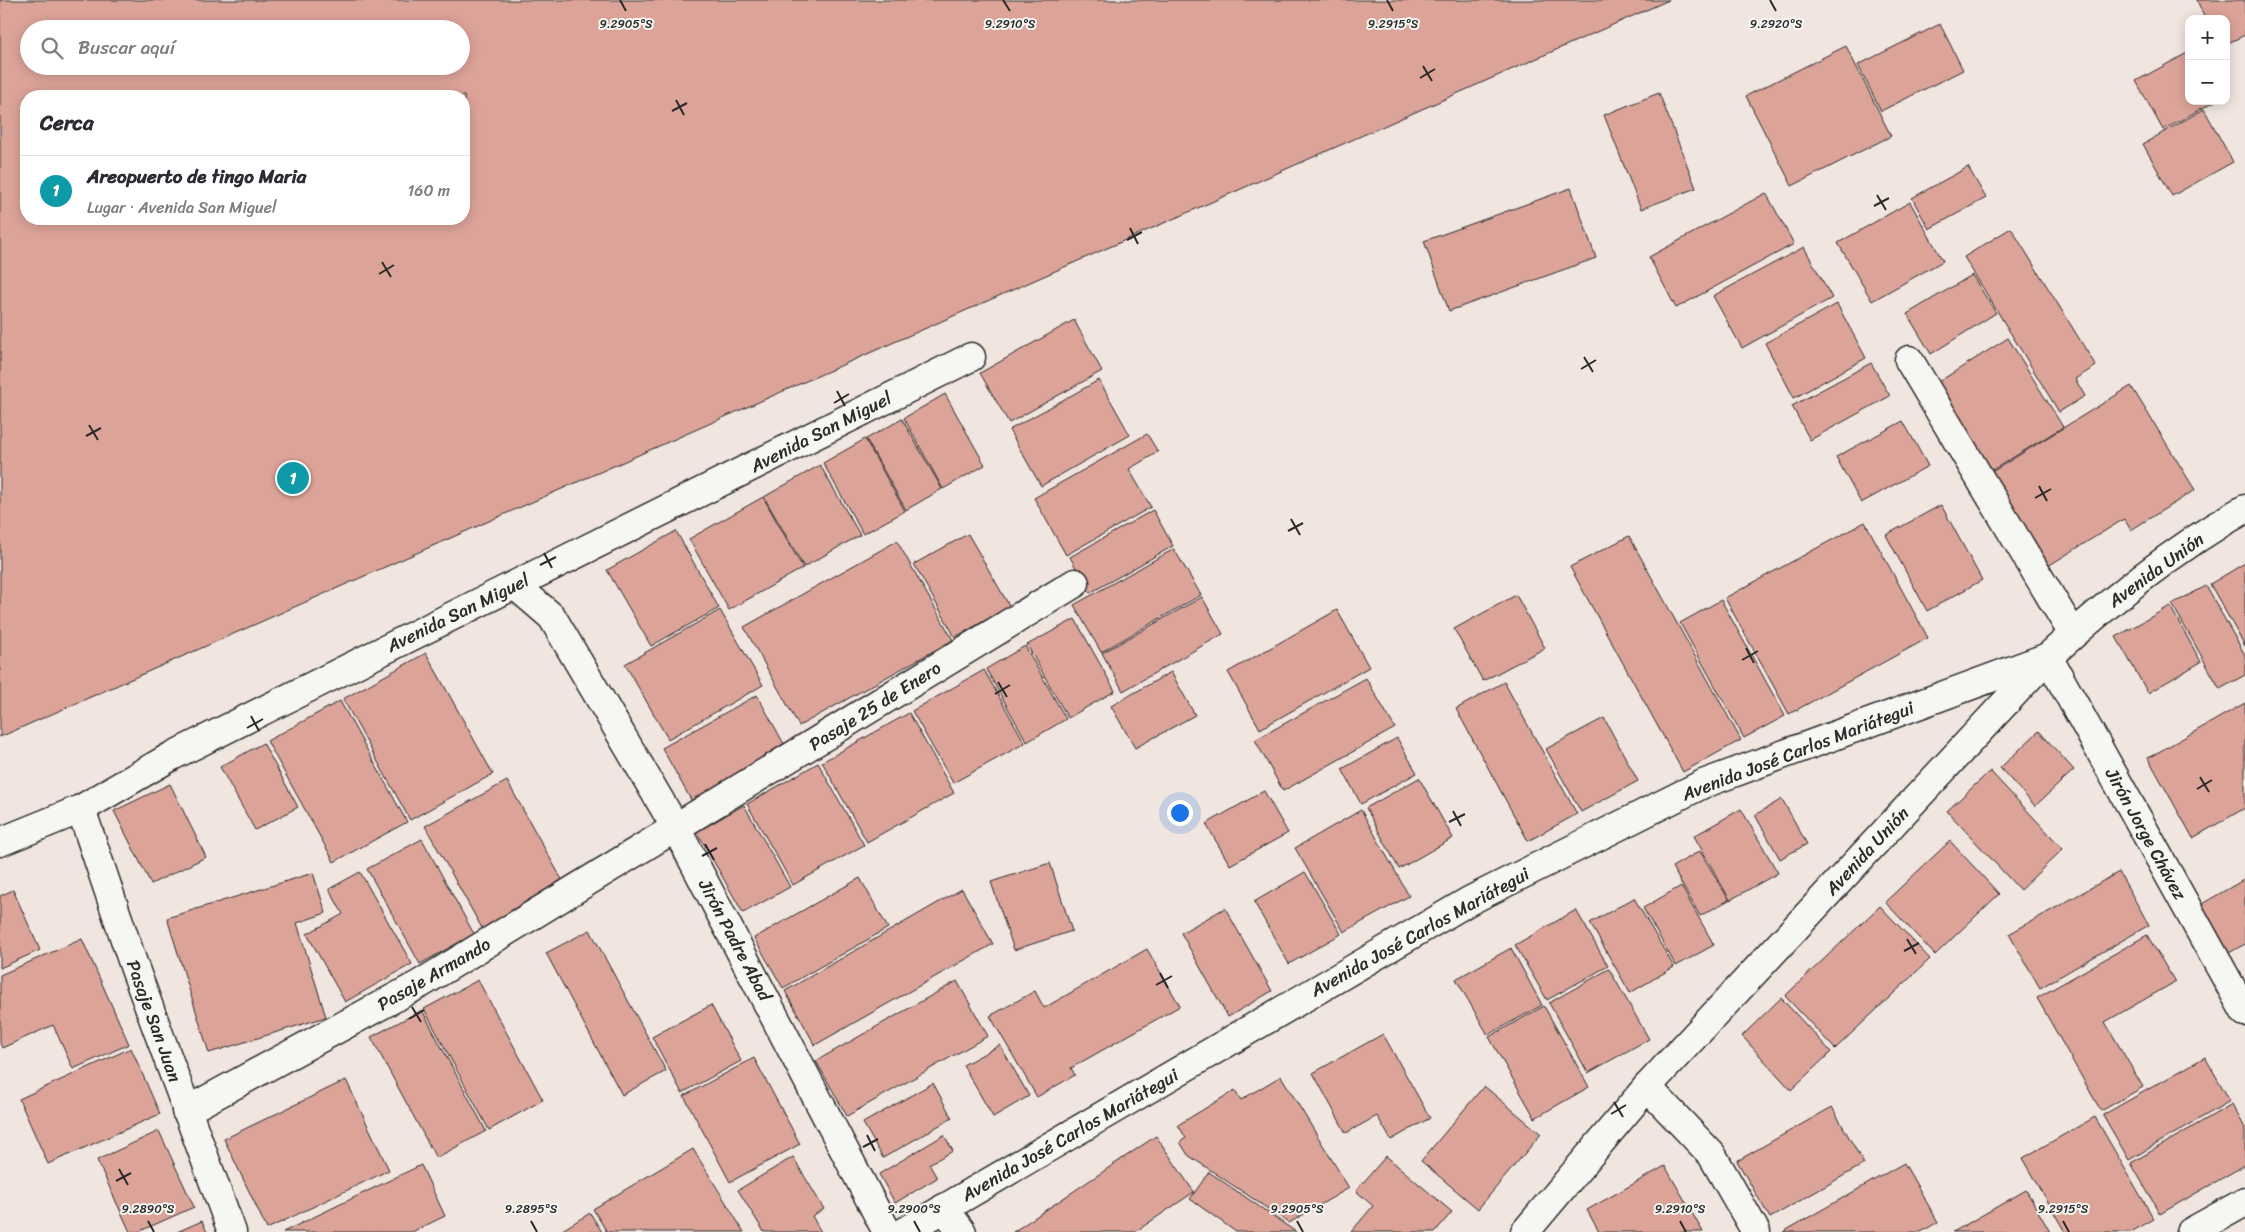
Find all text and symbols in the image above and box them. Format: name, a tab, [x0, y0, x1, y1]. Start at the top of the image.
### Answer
text: 9.2905°S	[600, 13, 653, 35]
text: 9.2910°S	[985, 13, 1036, 35]
text: 9.2915°S	[1368, 13, 1419, 35]
text: 9.2920°S	[1750, 13, 1803, 35]
map controls	[2185, 15, 2230, 105]
button: +	[2185, 15, 2230, 60]
search box	[20, 20, 470, 75]
text: Buscar aquí	[78, 31, 175, 64]
icon: search	[38, 34, 66, 62]
button: −	[2185, 60, 2230, 105]
text: Cerca	[40, 104, 94, 142]
text: Areopuerto de tingo Maria	[87, 160, 306, 193]
text: 1	[53, 176, 59, 205]
text: 160 m	[407, 176, 450, 205]
text: Lugar · Avenida San Miguel	[87, 193, 276, 222]
street label: Avenida San Miguel	[744, 382, 898, 482]
pin: 1	[277, 459, 309, 497]
street label: Avenida Unión	[2100, 524, 2211, 617]
street label: Avenida San Miguel	[380, 564, 536, 662]
street label: Pasaje 25 de Enero	[802, 652, 948, 760]
street label: Avenida José Carlos Mariátegui	[1676, 692, 1920, 810]
street label: Jirón Jorge Chávez	[2096, 761, 2196, 906]
street label: Avenida Unión	[1816, 799, 1917, 904]
your location	[1167, 800, 1193, 826]
street label: Avenida José Carlos Mariátegui	[1304, 858, 1536, 1006]
street label: Jirón Padre Abad	[689, 872, 781, 1008]
street label: Pasaje Armando	[371, 928, 497, 1020]
street label: Pasaje San Juan	[117, 955, 191, 1087]
street label: Avenida José Carlos Mariátegui	[954, 1059, 1186, 1211]
text: 9.2890°S	[122, 1198, 175, 1220]
text: 9.2895°S	[505, 1198, 558, 1220]
text: 9.2900°S	[887, 1198, 941, 1220]
text: 9.2905°S	[1271, 1198, 1324, 1220]
text: 9.2910°S	[1655, 1198, 1706, 1220]
text: 9.2915°S	[2038, 1198, 2089, 1220]

